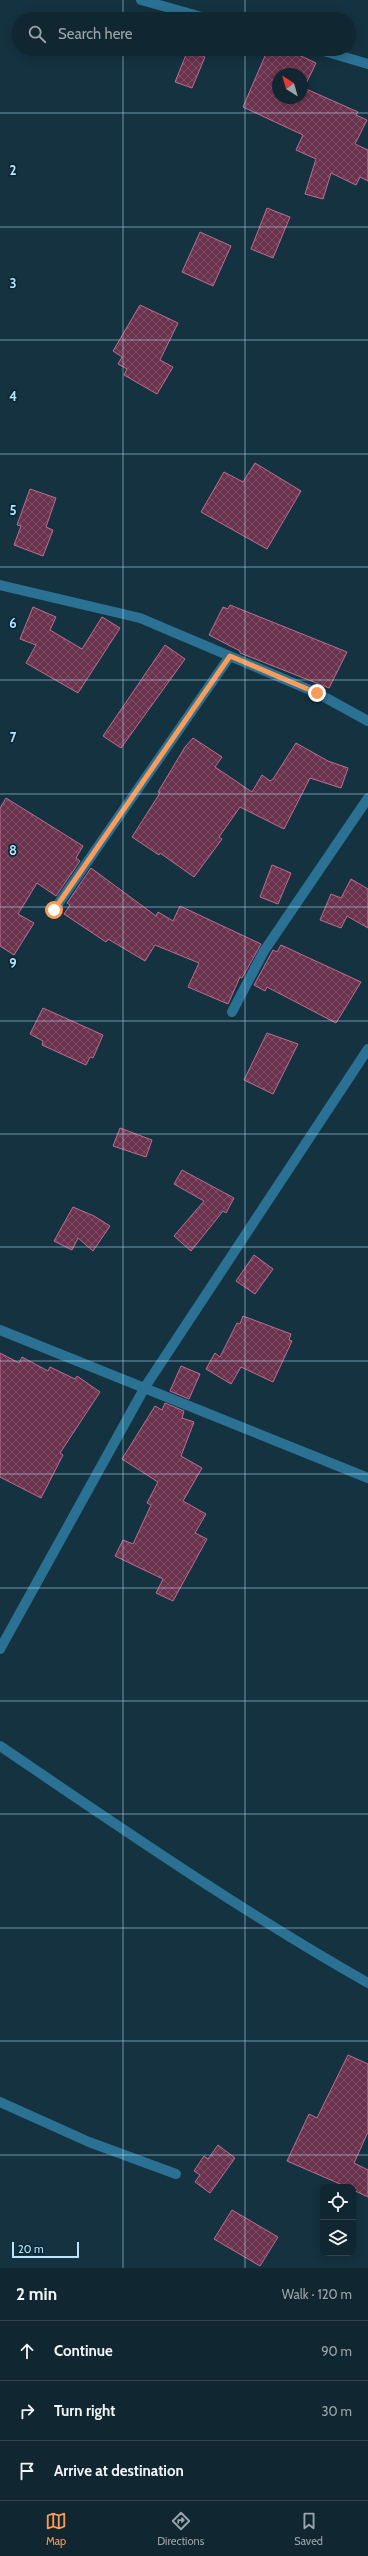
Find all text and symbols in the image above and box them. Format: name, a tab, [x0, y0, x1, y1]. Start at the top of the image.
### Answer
search box	[12, 12, 356, 56]
icon: search	[26, 23, 48, 45]
text: Search here	[58, 25, 133, 43]
north arrow	[272, 68, 308, 104]
text: 2	[10, 162, 17, 178]
text: 3	[9, 275, 17, 291]
text: 4	[9, 388, 17, 404]
text: 5	[10, 502, 17, 518]
text: 6	[9, 615, 17, 631]
route end	[308, 684, 326, 702]
text: 7	[10, 729, 17, 745]
text: 8	[9, 842, 17, 858]
route start	[45, 901, 63, 919]
text: 9	[9, 955, 17, 971]
map controls	[320, 2184, 356, 2256]
button: locate	[320, 2184, 356, 2220]
button: layers	[320, 2220, 356, 2256]
scale bar	[12, 2240, 79, 2259]
text: 20 m	[18, 2242, 44, 2256]
text: 2 min	[16, 2284, 57, 2304]
text: Walk · 120 m	[282, 2286, 352, 2302]
icon: ahead	[16, 2340, 38, 2362]
text: Continue	[54, 2342, 113, 2360]
text: 90 m	[321, 2343, 352, 2359]
icon: right	[16, 2400, 38, 2422]
text: Turn right	[54, 2402, 115, 2420]
text: 30 m	[322, 2403, 352, 2419]
icon: arrive	[16, 2460, 38, 2482]
text: Arrive at destination	[54, 2462, 184, 2480]
tab: Map	[45, 2510, 67, 2548]
tab: Directions	[157, 2510, 204, 2548]
tab: Saved	[294, 2510, 323, 2548]

